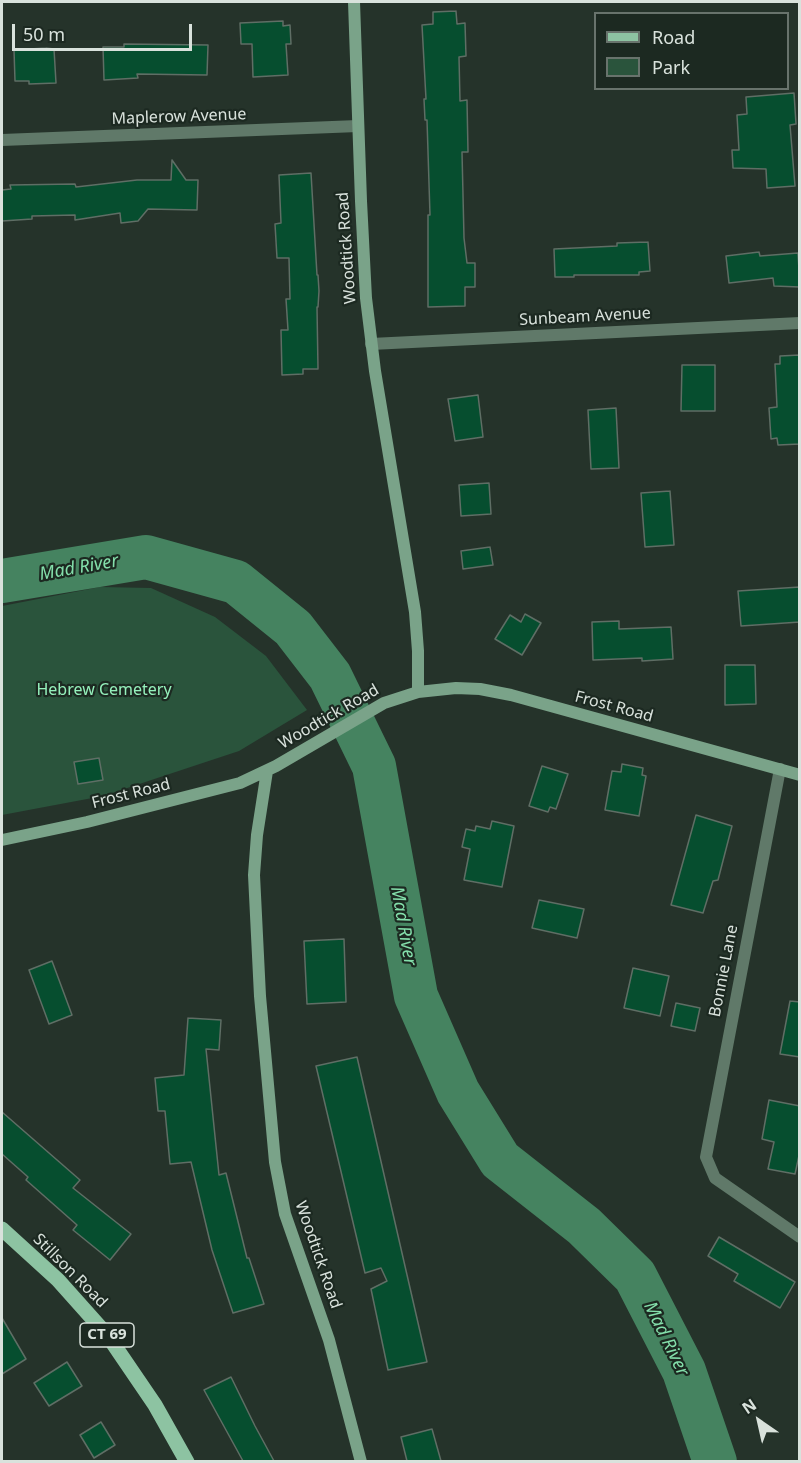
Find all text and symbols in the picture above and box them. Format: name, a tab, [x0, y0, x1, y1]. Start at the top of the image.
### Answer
scale bar	[15, 12, 195, 50]
legend	[594, 12, 789, 90]
text: 50 m	[23, 22, 65, 46]
text: Road	[652, 25, 695, 49]
text: Park	[652, 55, 690, 79]
street label: Maplerow Avenue	[111, 105, 247, 129]
street label: Woodtick Road	[333, 191, 361, 305]
street label: Sunbeam Avenue	[519, 304, 651, 330]
water label: Mad River	[38, 550, 120, 586]
park label: Hebrew Cemetery	[36, 680, 172, 700]
street label: Woodtick Road	[275, 681, 383, 753]
street label: Frost Road	[573, 687, 655, 727]
street label: Frost Road	[90, 775, 172, 813]
water label: Mad River	[385, 885, 421, 967]
street label: Bonnie Lane	[706, 923, 742, 1019]
street label: Woodtick Road	[291, 1199, 345, 1311]
street label: Stillson Road	[29, 1230, 111, 1312]
water label: Mad River	[639, 1298, 693, 1380]
road number: CT 69	[80, 1323, 134, 1347]
north arrow	[729, 1391, 789, 1451]
text: N	[737, 1393, 760, 1419]

